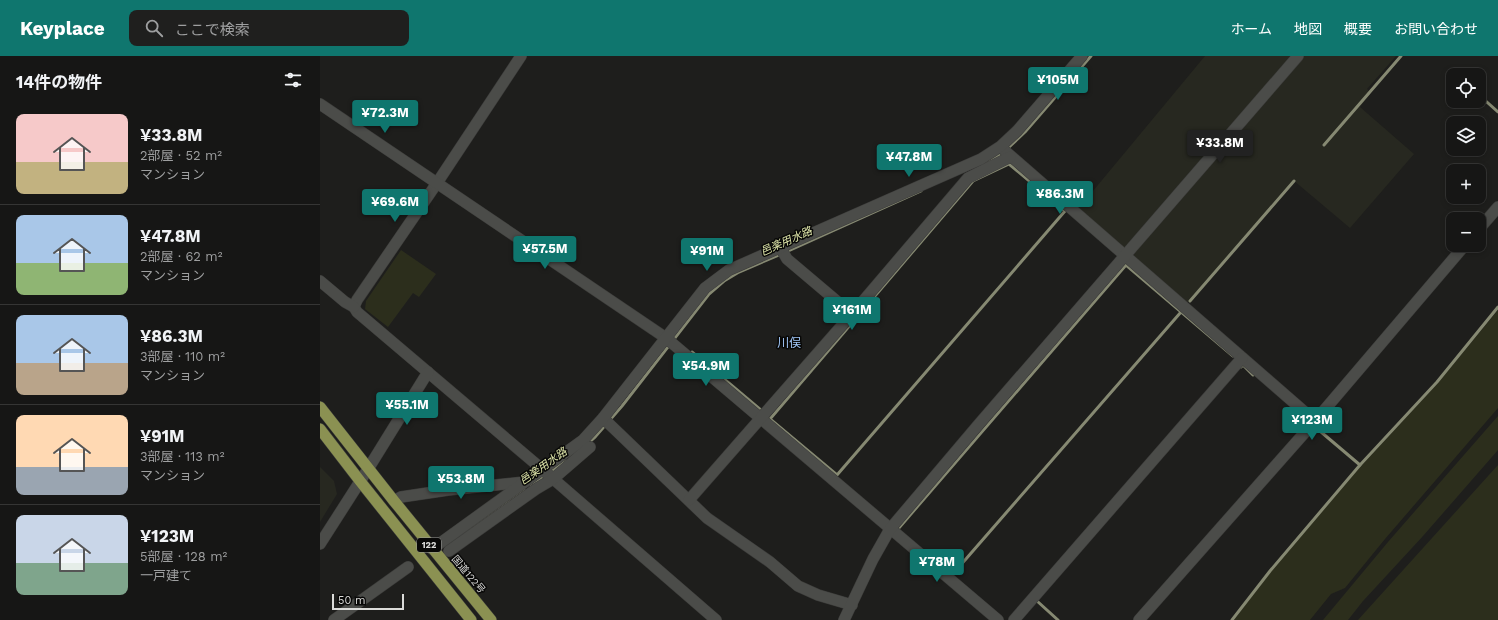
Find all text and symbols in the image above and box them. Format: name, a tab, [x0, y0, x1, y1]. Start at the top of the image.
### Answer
search box	[129, 10, 409, 46]
text: Keyplace	[20, 17, 105, 40]
icon: search	[143, 17, 165, 39]
text: ここで検索	[175, 21, 250, 39]
text: ホーム	[1230, 21, 1272, 37]
text: 地図	[1294, 21, 1322, 37]
text: 概要	[1344, 21, 1372, 37]
text: お問い合わせ	[1394, 21, 1478, 37]
pin: ¥105M	[1030, 67, 1086, 101]
map controls	[1446, 68, 1486, 252]
button: locate	[1446, 68, 1486, 108]
icon: filters	[282, 69, 304, 91]
text: 14件の物件	[16, 72, 102, 92]
text: ¥105M	[1037, 72, 1079, 87]
pin: ¥72.3M	[352, 100, 418, 134]
text: ¥72.3M	[361, 105, 409, 120]
button: layers	[1446, 116, 1486, 156]
text: ¥33.8M	[140, 125, 203, 145]
icon: home	[48, 130, 96, 178]
pin: ¥33.8M	[1187, 130, 1253, 164]
text: ¥33.8M	[1196, 135, 1244, 150]
pin: ¥47.8M	[876, 144, 942, 178]
text: 2部屋 · 52 m²	[140, 148, 222, 163]
text: ¥47.8M	[886, 149, 932, 164]
button: +	[1446, 164, 1486, 204]
text: マンション	[140, 167, 205, 182]
pin: ¥86.3M	[1027, 181, 1093, 215]
text: ¥86.3M	[1036, 186, 1084, 201]
pin: ¥69.6M	[362, 189, 428, 223]
text: ¥69.6M	[371, 194, 419, 209]
button: −	[1446, 212, 1486, 252]
water label: 邑楽用水路	[758, 224, 815, 259]
text: ¥47.8M	[140, 226, 201, 246]
icon: home	[48, 231, 96, 279]
pin: ¥57.5M	[512, 236, 578, 270]
pin: ¥91M	[683, 238, 731, 272]
text: ¥57.5M	[522, 241, 568, 256]
text: ¥91M	[690, 243, 724, 258]
text: 2部屋 · 62 m²	[140, 249, 222, 264]
text: マンション	[140, 268, 205, 283]
pin: ¥161M	[824, 297, 880, 331]
text: ¥161M	[832, 302, 872, 317]
text: ¥86.3M	[140, 326, 203, 346]
icon: home	[48, 331, 96, 379]
district label: 川俣	[777, 336, 801, 350]
text: 3部屋 · 110 m²	[140, 349, 225, 364]
pin: ¥54.9M	[673, 353, 739, 387]
text: ¥54.9M	[682, 358, 730, 373]
text: マンション	[140, 368, 205, 383]
pin: ¥55.1M	[374, 392, 440, 426]
text: ¥55.1M	[385, 397, 429, 412]
pin: ¥123M	[1284, 407, 1340, 441]
text: ¥123M	[1291, 412, 1333, 427]
text: ¥91M	[140, 426, 185, 446]
icon: home	[48, 431, 96, 479]
water label: 邑楽用水路	[517, 445, 570, 488]
text: 3部屋 · 113 m²	[140, 449, 224, 464]
pin: ¥53.8M	[428, 466, 494, 500]
text: マンション	[140, 468, 205, 483]
text: ¥53.8M	[437, 471, 485, 486]
text: ¥123M	[140, 526, 194, 546]
icon: home	[48, 531, 96, 579]
road number: 122	[417, 538, 441, 552]
text: 5部屋 · 128 m²	[140, 549, 227, 564]
pin: ¥78M	[913, 549, 961, 583]
street label: 国道122号	[450, 553, 487, 595]
text: ¥78M	[919, 554, 955, 569]
text: 一戸建て	[140, 568, 192, 583]
scale bar	[332, 592, 404, 611]
text: 50 m	[338, 594, 365, 607]

